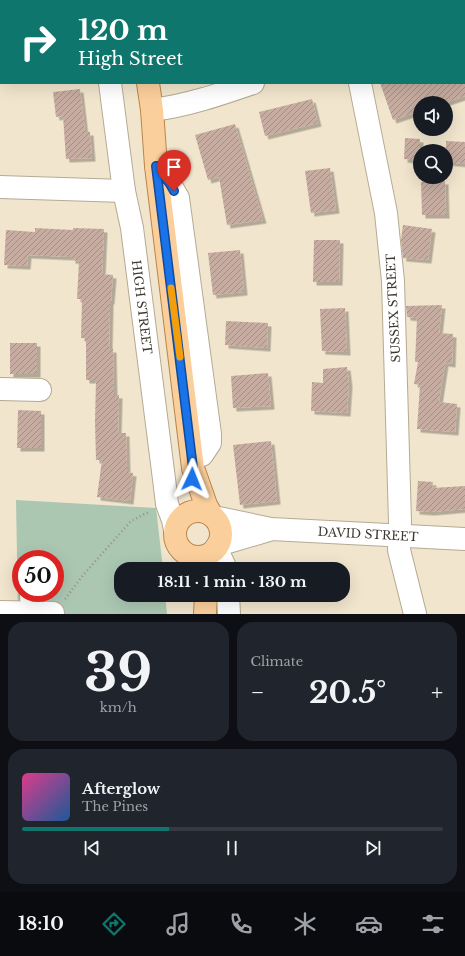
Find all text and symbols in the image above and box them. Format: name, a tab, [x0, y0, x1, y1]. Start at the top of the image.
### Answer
text: 120 m	[78, 13, 168, 48]
icon: right	[12, 16, 64, 68]
text: High Street	[78, 48, 183, 70]
map controls	[413, 96, 453, 184]
button: sound	[413, 96, 453, 136]
button: search	[413, 144, 453, 184]
pin	[157, 150, 191, 191]
icon: arrive	[163, 156, 185, 178]
street label: SUSSEX STREET	[383, 253, 403, 363]
street label: HIGH STREET	[129, 259, 155, 355]
position arrow	[171, 458, 213, 500]
street label: DAVID STREET	[317, 524, 419, 544]
speed limit sign: 50	[12, 550, 64, 602]
text: 18:11 · 1 min · 130 m	[157, 572, 307, 591]
text: 39	[84, 641, 152, 705]
text: Climate	[251, 653, 303, 670]
text: 20.5°	[309, 674, 386, 711]
text: −	[251, 679, 264, 706]
text: +	[431, 679, 443, 706]
text: km/h	[100, 699, 137, 716]
text: Afterglow	[82, 779, 160, 798]
text: The Pines	[82, 798, 148, 815]
icon: previous	[81, 837, 103, 859]
icon: pause	[221, 837, 243, 859]
icon: next	[362, 837, 384, 859]
icon: directions	[100, 910, 128, 938]
icon: music	[164, 910, 192, 938]
icon: phone	[227, 910, 255, 938]
icon: climate	[291, 910, 319, 938]
icon: car	[355, 910, 383, 938]
icon: filters	[419, 910, 447, 938]
text: 18:10	[18, 913, 64, 935]

